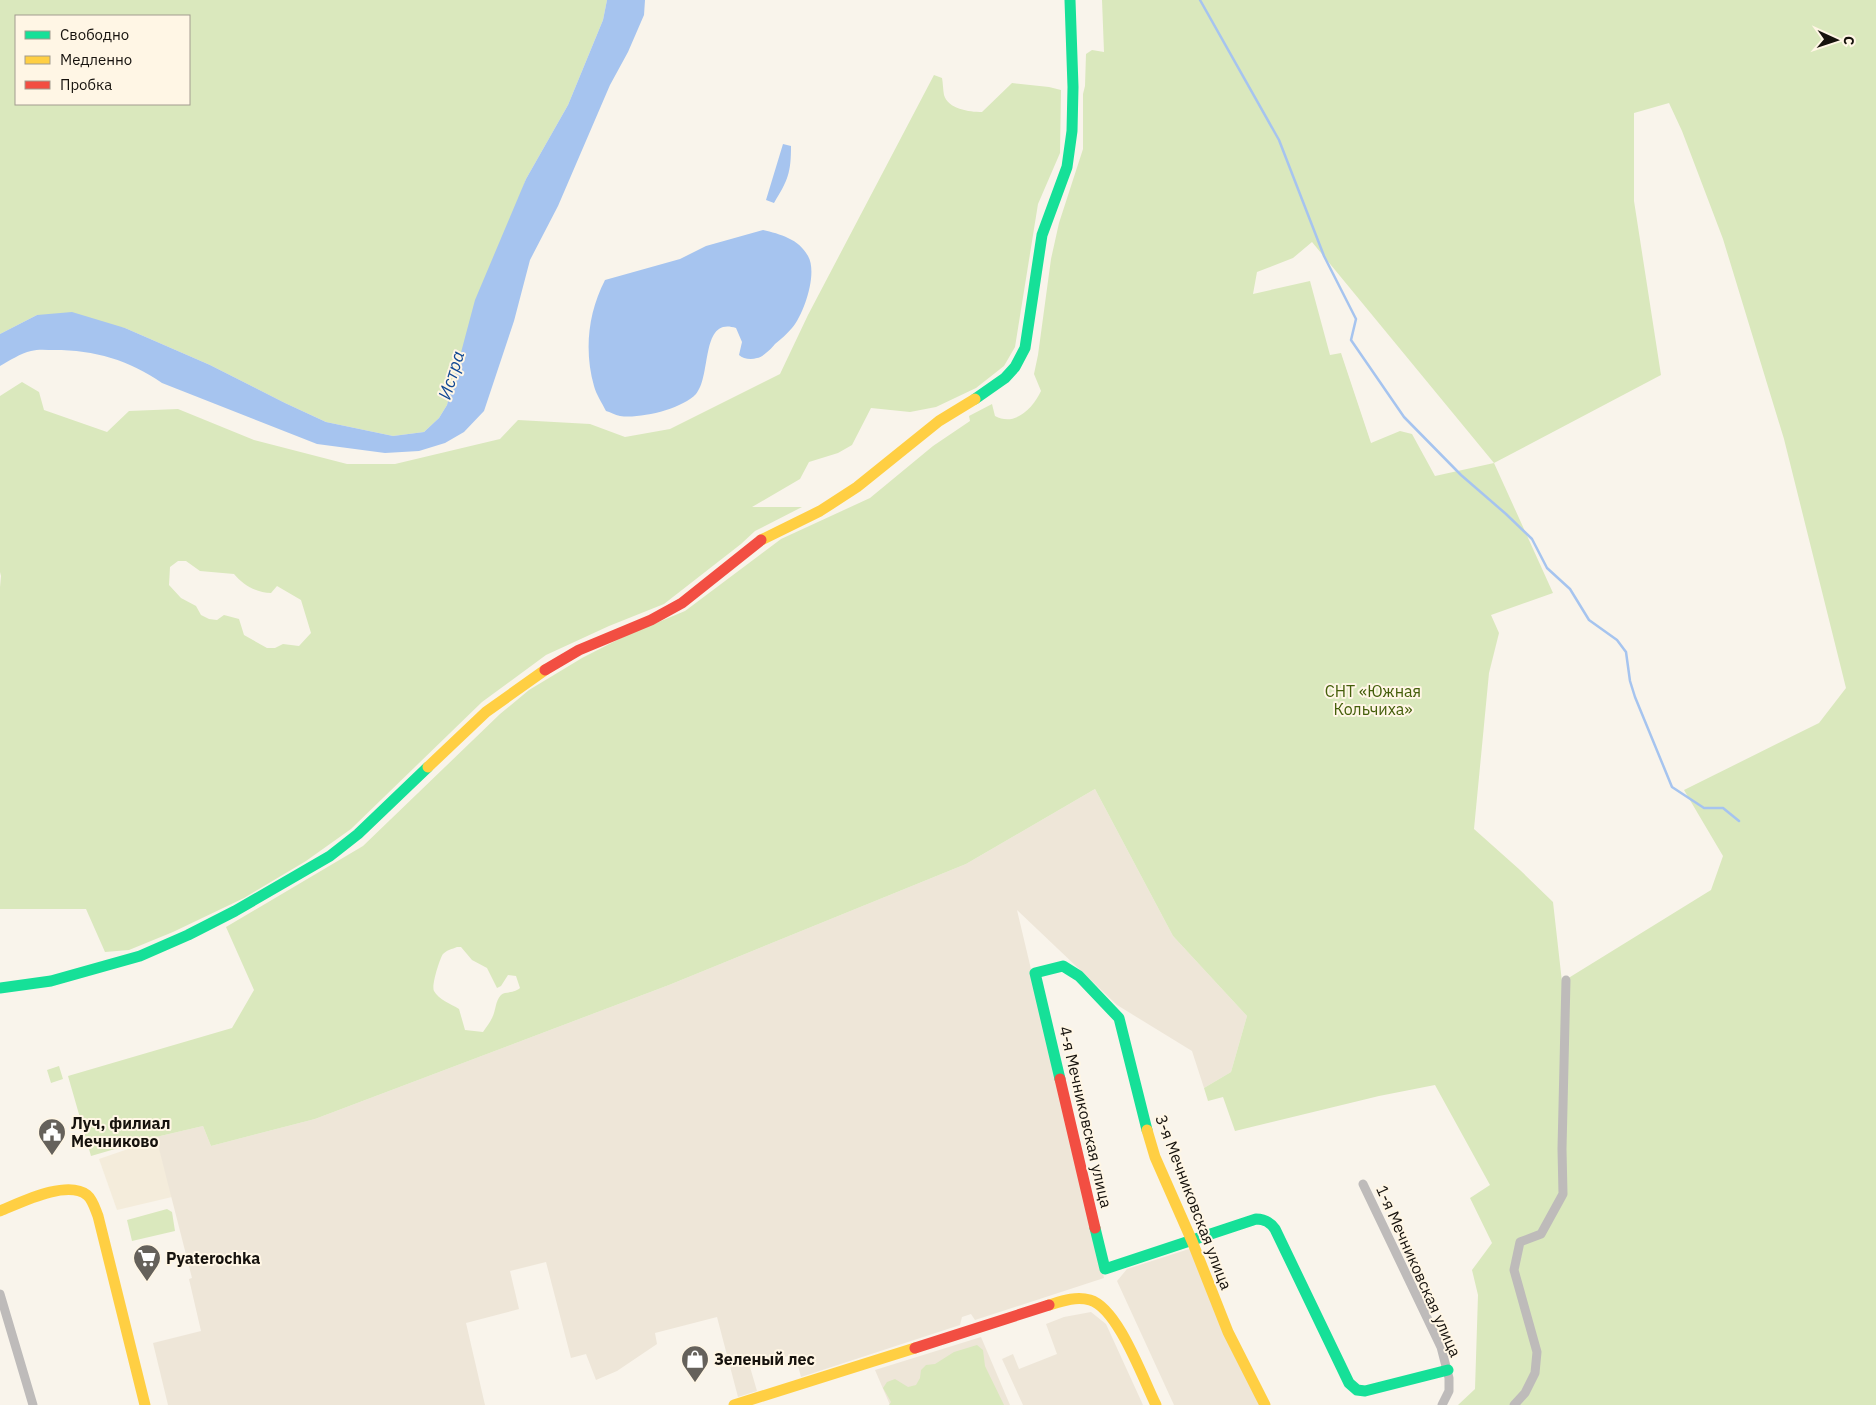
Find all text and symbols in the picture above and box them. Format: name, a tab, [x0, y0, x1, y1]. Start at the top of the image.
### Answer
legend	[15, 15, 190, 105]
north arrow	[1811, 15, 1861, 65]
text: Свободно	[60, 25, 129, 44]
text: С	[1840, 36, 1858, 46]
text: Медленно	[60, 50, 132, 69]
text: Пробка	[60, 75, 112, 94]
water label: Истра	[433, 348, 469, 402]
park label: СНТ «Южная Кольчиха»	[1325, 681, 1421, 719]
street label: 4-я Мечниковская улица	[1055, 1024, 1117, 1210]
street label: 3-я Мечниковская улица	[1151, 1112, 1237, 1293]
place label: Луч, филиал Мечниково	[71, 1113, 170, 1151]
public building icon: Луч, филиал Мечниково	[37, 1117, 67, 1156]
street label: 1-я Мечниковская улица	[1372, 1182, 1466, 1360]
supermarket icon: Pyaterochka	[132, 1243, 162, 1282]
place label: Pyaterochka	[166, 1248, 260, 1268]
shop icon: Зеленый лес	[680, 1344, 710, 1383]
place label: Зеленый лес	[714, 1349, 815, 1369]

